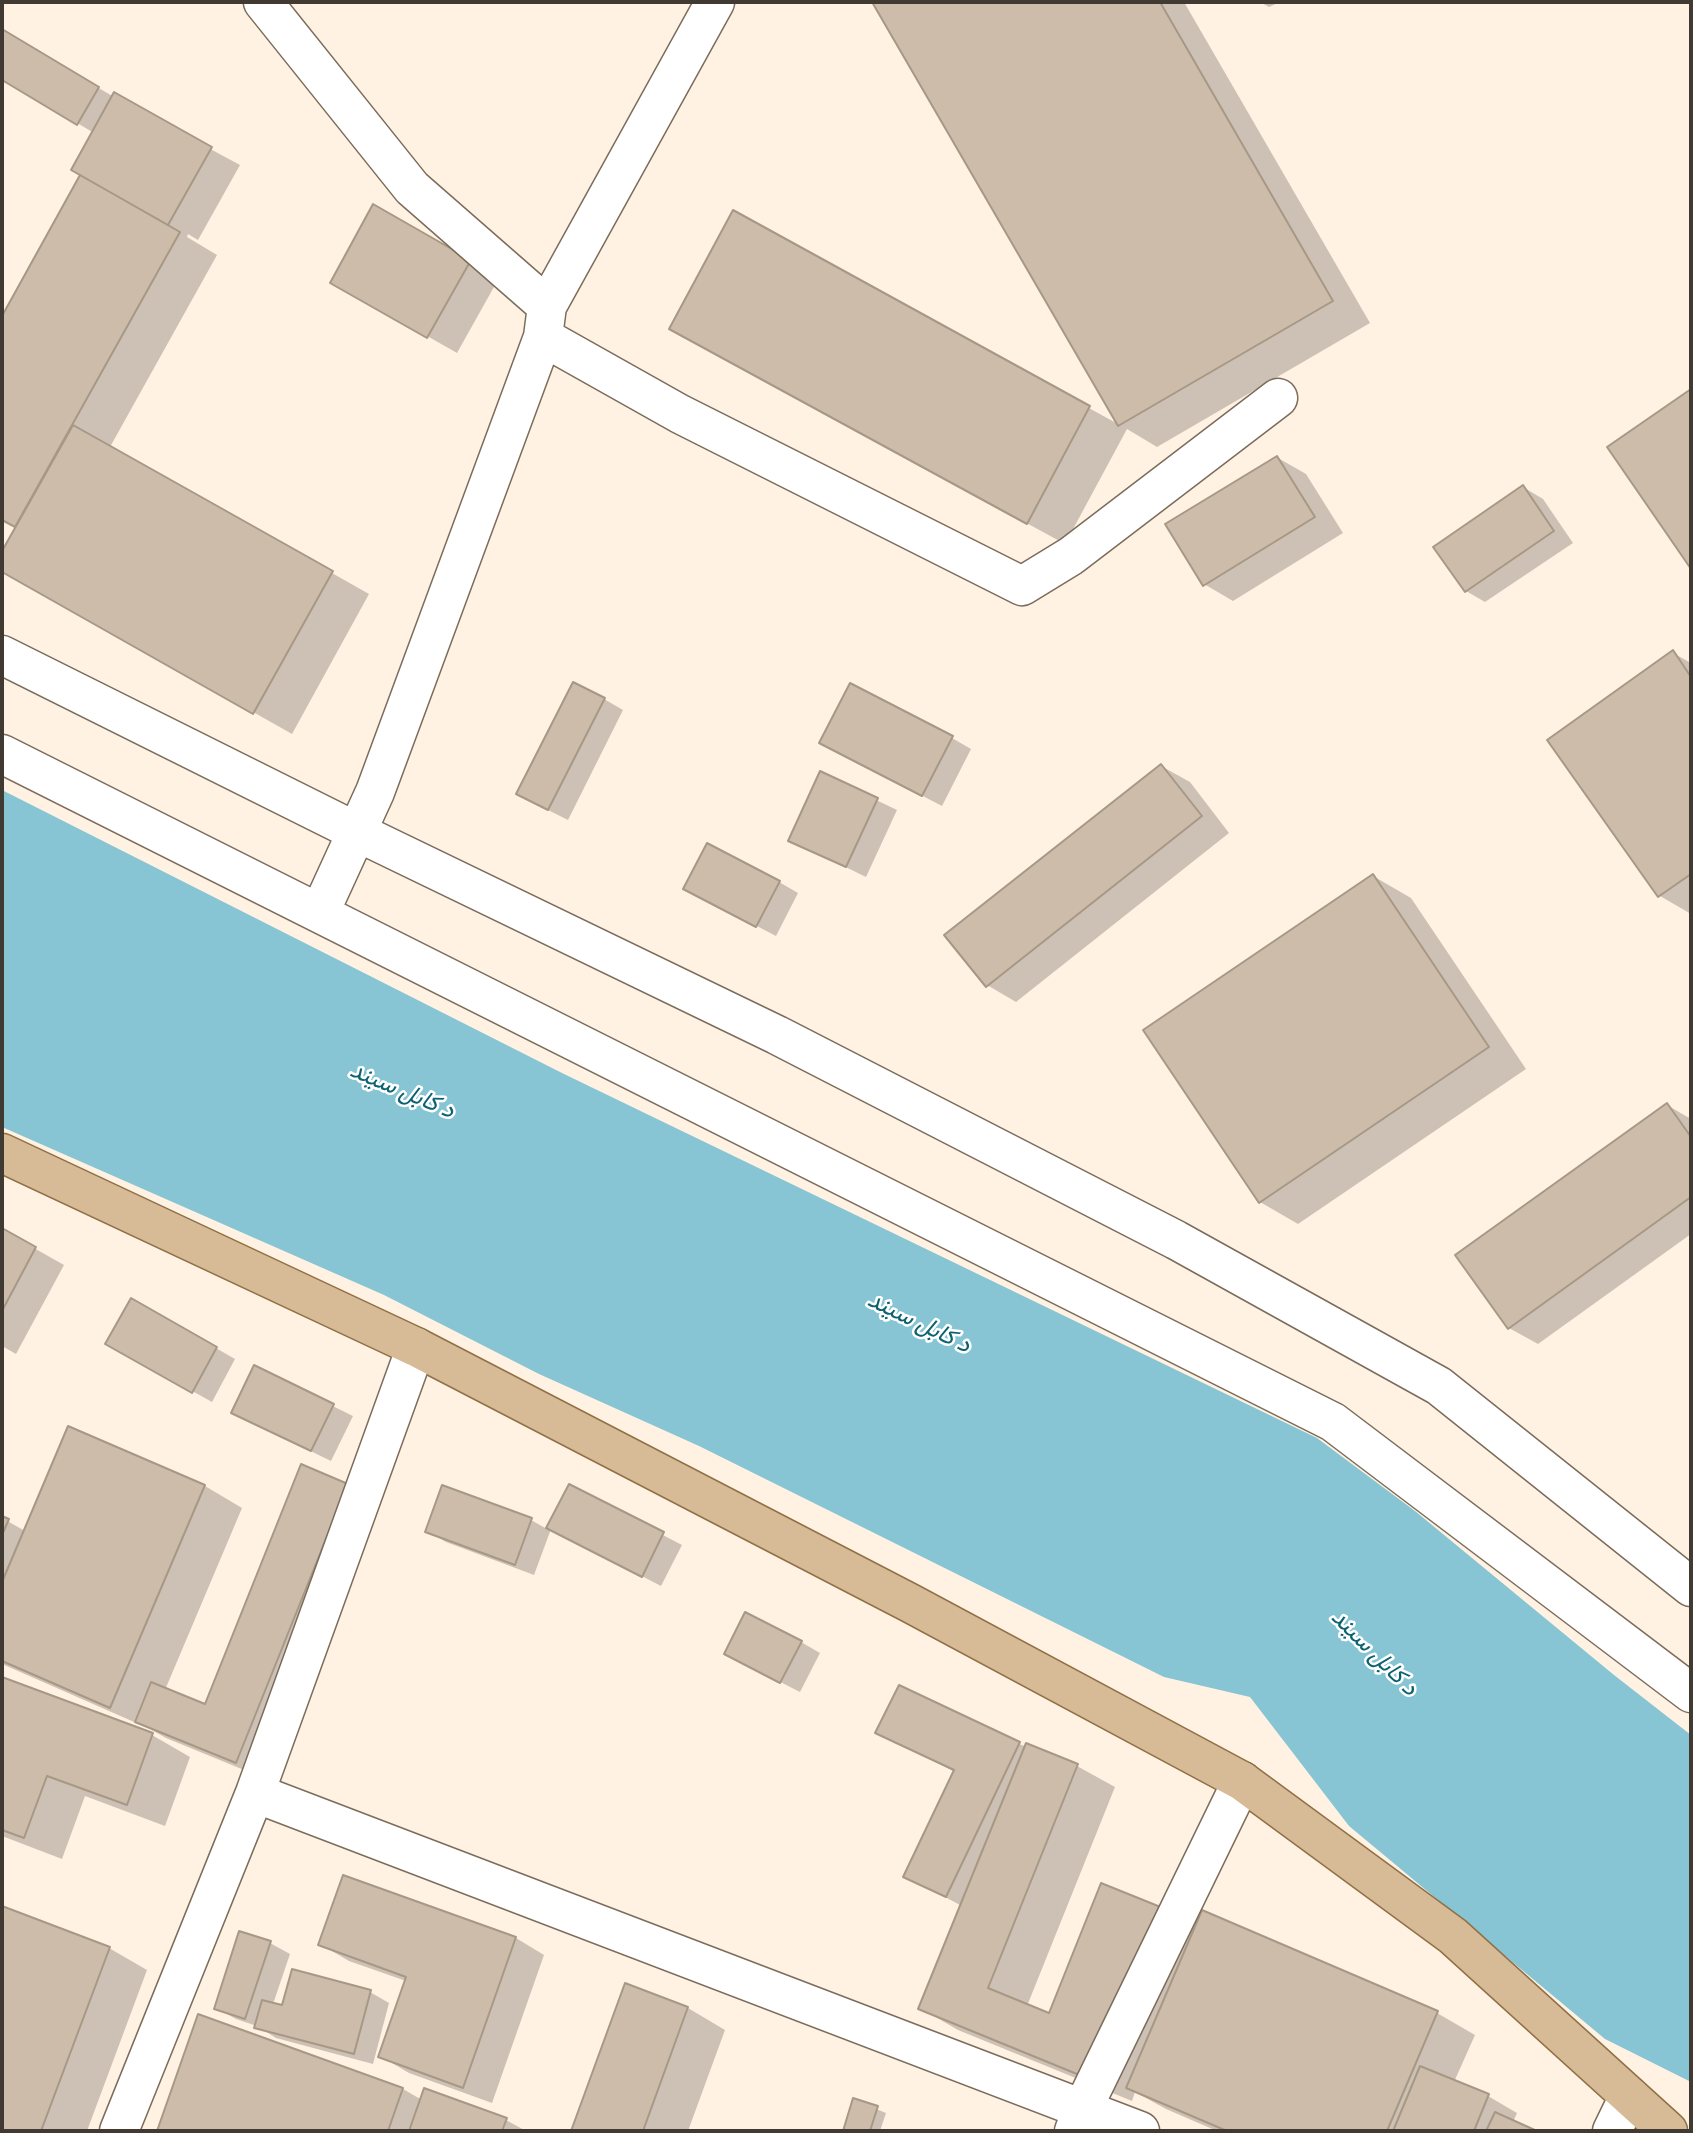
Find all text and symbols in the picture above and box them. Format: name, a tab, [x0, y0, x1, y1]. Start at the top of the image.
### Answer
water label: د کابل سيند	[345, 1056, 459, 1126]
water label: د کابل سيند	[863, 1286, 975, 1360]
water label: د کابل سيند	[1325, 1604, 1423, 1702]

